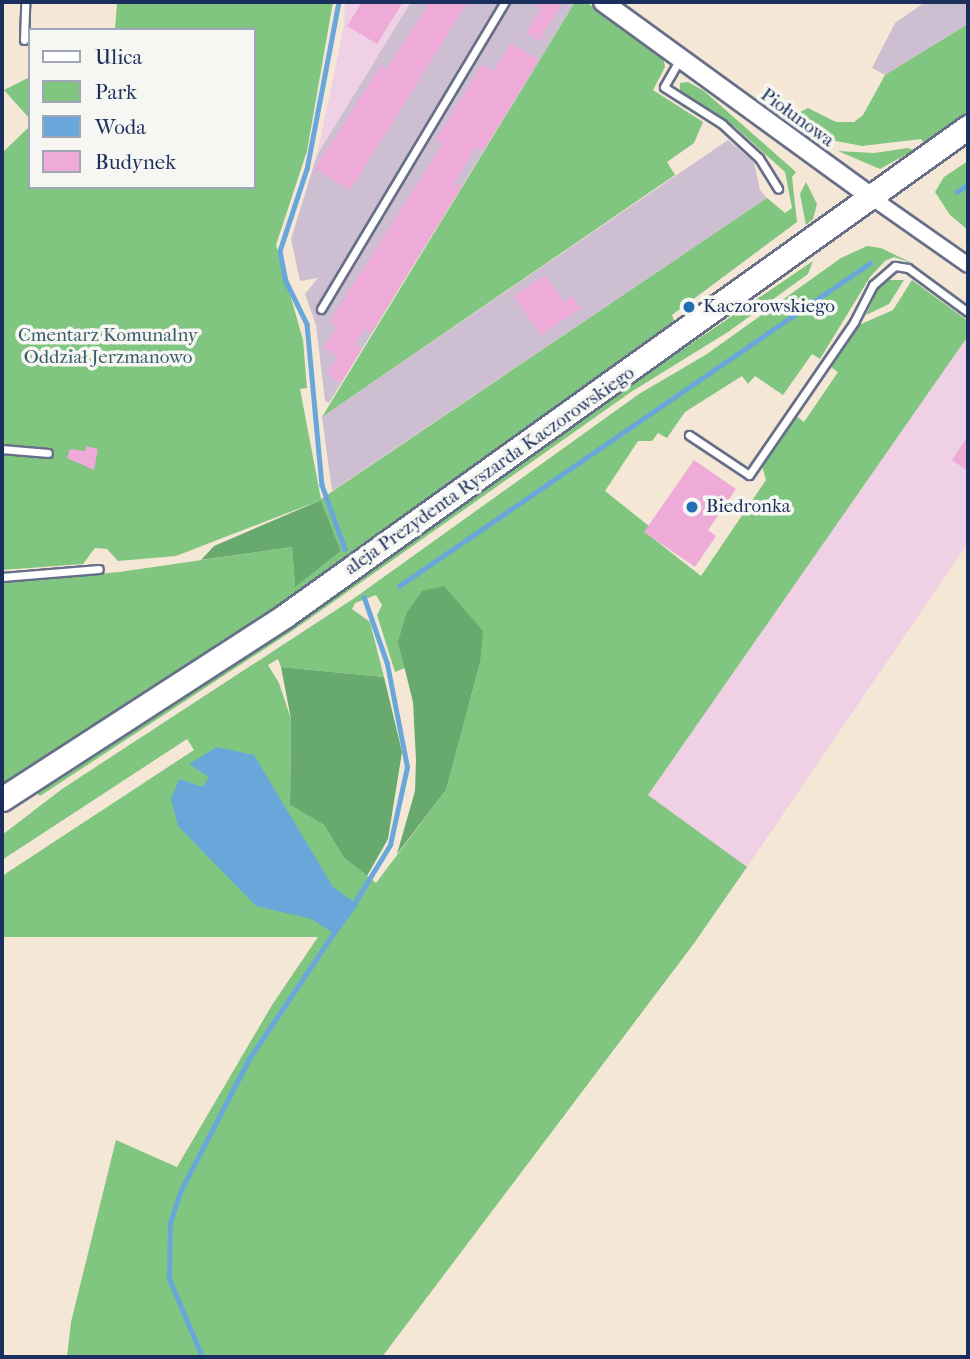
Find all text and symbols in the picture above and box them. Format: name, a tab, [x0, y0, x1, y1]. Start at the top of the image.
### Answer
legend	[28, 28, 256, 189]
text: Ulica	[95, 45, 142, 69]
text: Park	[95, 80, 137, 104]
street label: Piołunowa	[756, 84, 838, 152]
text: Woda	[95, 115, 146, 139]
text: Budynek	[95, 150, 176, 174]
place label: Kaczorowskiego	[703, 296, 835, 318]
marker: Kaczorowskiego	[681, 299, 697, 315]
park label: Cmentarz Komunalny Oddział Jerzmanowo	[18, 325, 198, 369]
street label: aleja Prezydenta Ryszarda Kaczorowskiego	[341, 362, 639, 580]
place label: Biedronka	[706, 496, 791, 518]
marker: Biedronka	[684, 499, 700, 515]

